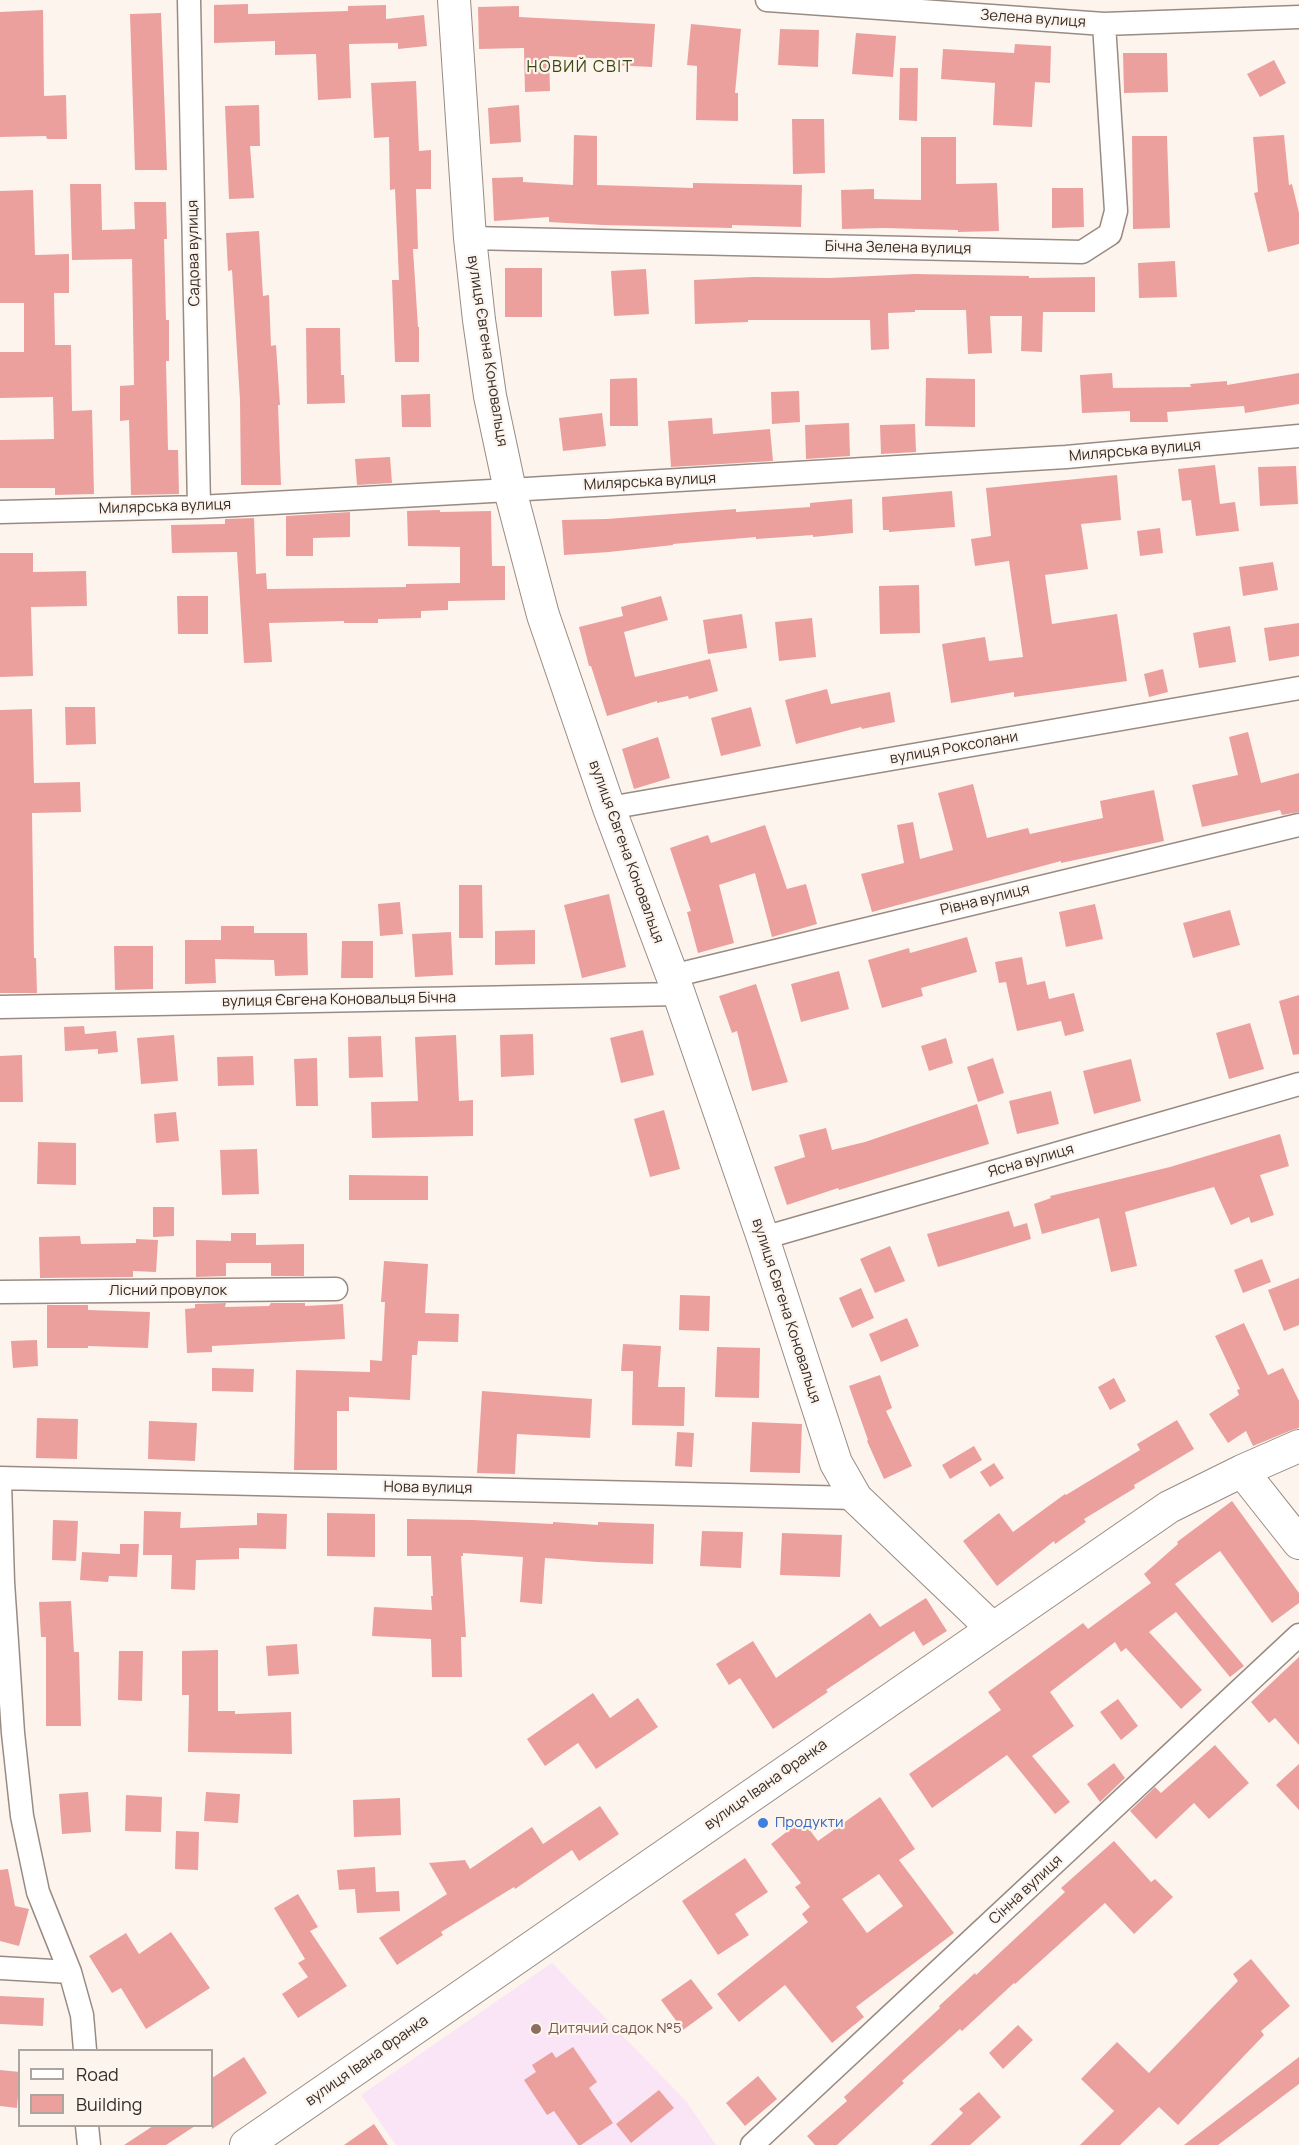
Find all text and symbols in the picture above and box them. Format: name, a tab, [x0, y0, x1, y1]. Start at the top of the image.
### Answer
street label: Зелена вулиця	[980, 6, 1086, 32]
district label: НОВИЙ СВІТ	[527, 58, 633, 78]
street label: Садова вулиця	[184, 200, 204, 306]
street label: Бічна Зелена вулиця	[825, 238, 971, 258]
street label: вулиця Євгена Коновальця	[463, 254, 511, 448]
street label: Милярська вулиця	[1068, 436, 1202, 466]
street label: Милярська вулиця	[583, 470, 717, 494]
street label: Милярська вулиця	[99, 496, 231, 518]
street label: вулиця Роксолани	[888, 728, 1020, 768]
street label: вулиця Євгена Коновальця	[584, 758, 668, 946]
street label: Рівна вулиця	[939, 880, 1031, 920]
street label: вулиця Євгена Коновальця Бічна	[222, 989, 456, 1011]
street label: Ясна вулиця	[986, 1140, 1076, 1182]
street label: вулиця Євгена Коновальця	[748, 1216, 824, 1406]
street label: Лісний провулок	[109, 1282, 227, 1300]
street label: Нова вулиця	[383, 1478, 473, 1498]
street label: вулиця Івана Франка	[701, 1736, 831, 1834]
place label: Продукти	[775, 1814, 844, 1832]
marker: Продукти	[756, 1816, 770, 1830]
street label: Сінна вулиця	[986, 1851, 1066, 1929]
street label: вулиця Івана Франка	[302, 2012, 432, 2110]
place label: Дитячий садок №5	[548, 2020, 682, 2038]
marker: Дитячий садок №5	[529, 2022, 543, 2036]
legend	[18, 2049, 213, 2127]
text: Road	[76, 2062, 119, 2086]
text: Building	[76, 2092, 142, 2116]

